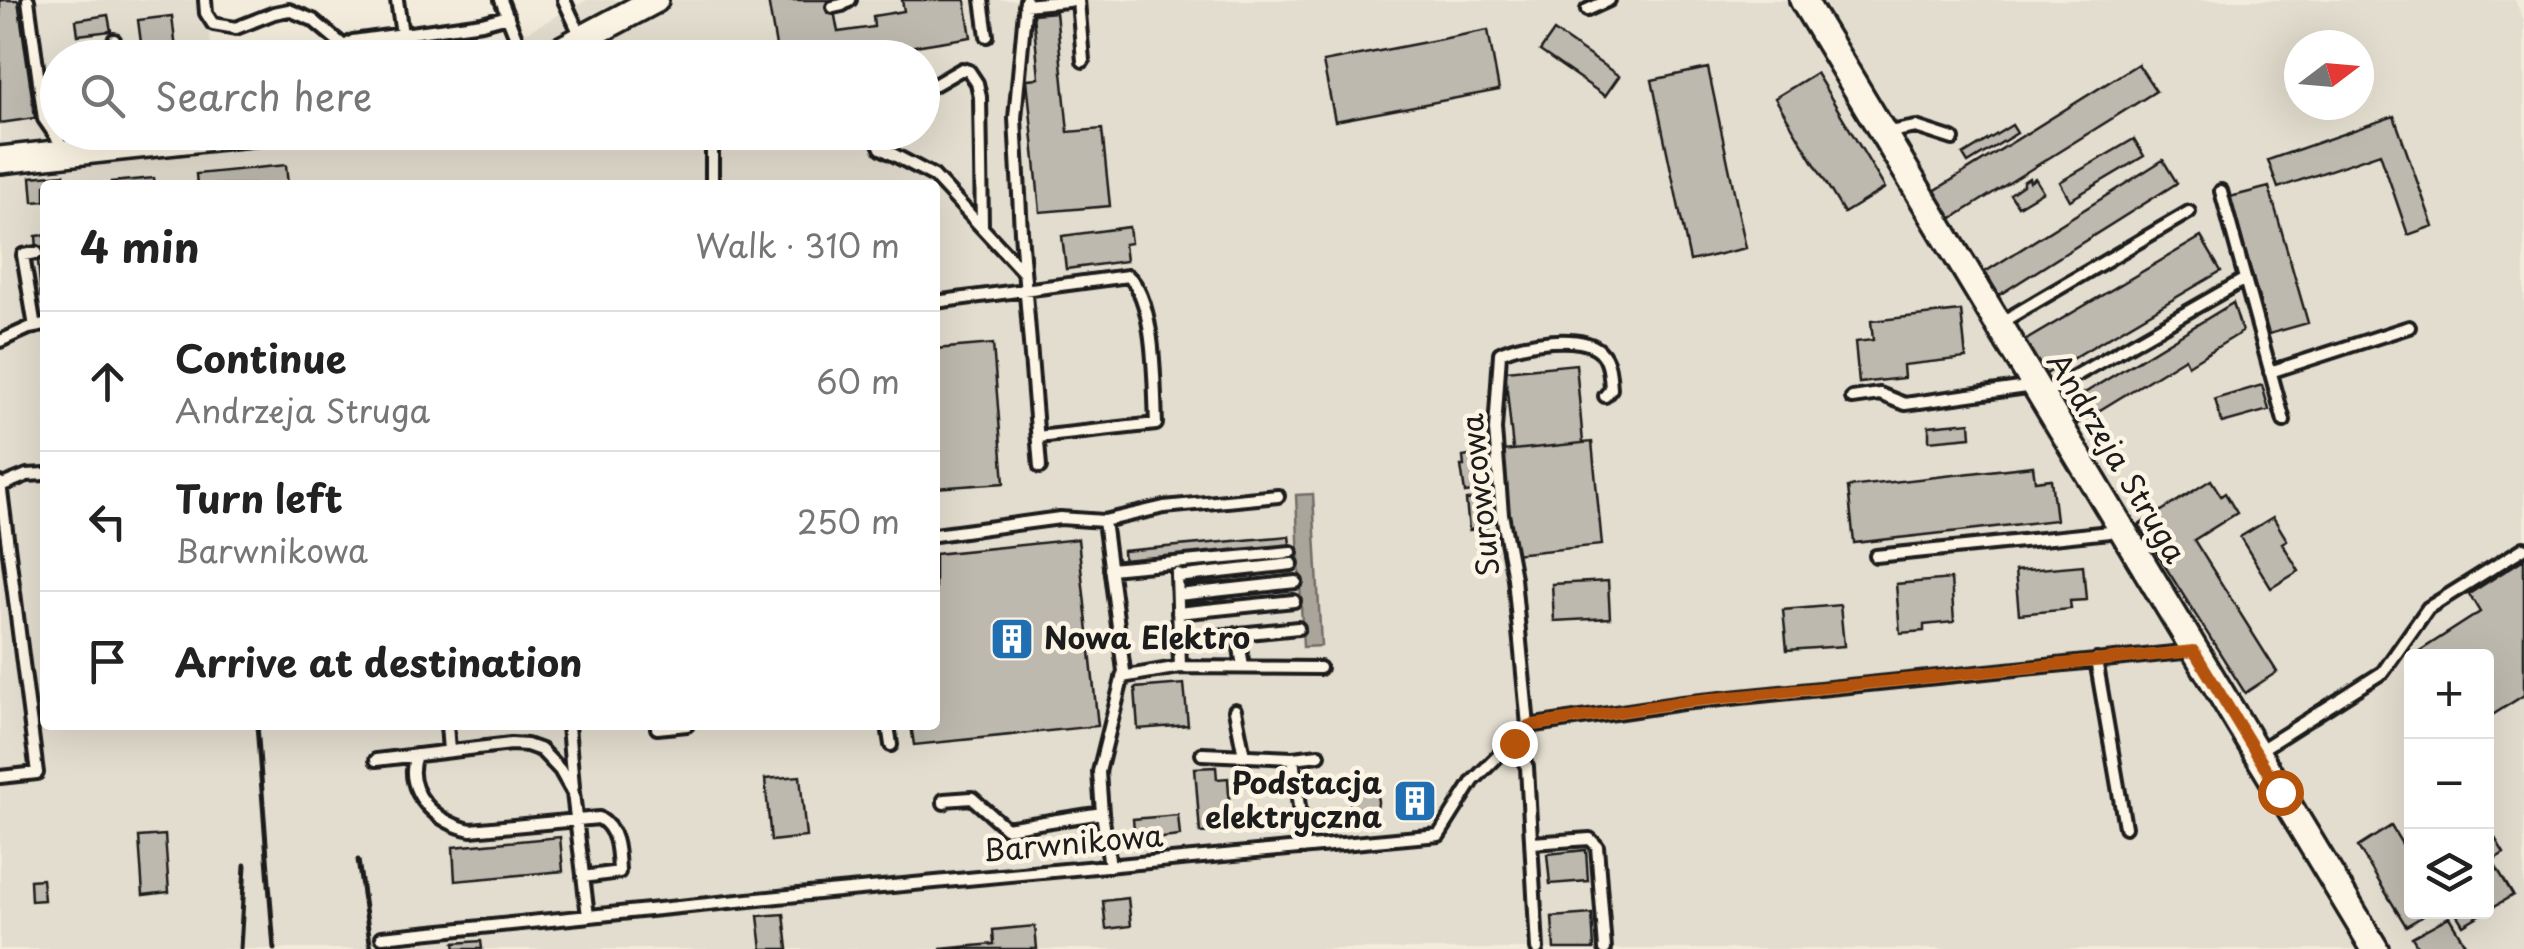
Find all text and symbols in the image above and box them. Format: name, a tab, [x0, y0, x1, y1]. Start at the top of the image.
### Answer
north arrow	[2284, 30, 2374, 120]
search box	[40, 40, 940, 150]
text: Search here	[155, 67, 372, 124]
icon: search	[75, 68, 130, 123]
text: 4 min	[80, 214, 200, 277]
text: Walk · 310 m	[696, 221, 900, 269]
text: Continue	[175, 329, 346, 386]
street label: Andrzeja Struga	[2037, 343, 2199, 571]
icon: ahead	[80, 354, 135, 409]
text: 60 m	[816, 357, 900, 405]
text: Andrzeja Struga	[175, 386, 430, 434]
street label: Surowcowa	[1448, 412, 1509, 579]
text: Turn left	[175, 469, 343, 526]
icon: left	[80, 494, 135, 549]
text: 250 m	[797, 497, 900, 545]
text: Barwnikowa	[175, 526, 368, 574]
place label: Nowa Elektro	[1044, 614, 1250, 659]
building icon: Nowa Elektro	[989, 616, 1035, 662]
text: Arrive at destination	[175, 633, 583, 690]
icon: arrive	[80, 634, 135, 689]
map controls	[2404, 649, 2494, 919]
button: +	[2404, 649, 2494, 739]
route end	[1492, 721, 1538, 767]
button: −	[2404, 739, 2494, 829]
place label: Podstacja elektryczna	[1205, 759, 1383, 838]
route start	[2258, 770, 2304, 816]
building icon: Podstacja elektryczna	[1392, 778, 1438, 824]
street label: Barwnikowa	[981, 811, 1165, 872]
button: layers	[2404, 829, 2494, 919]

